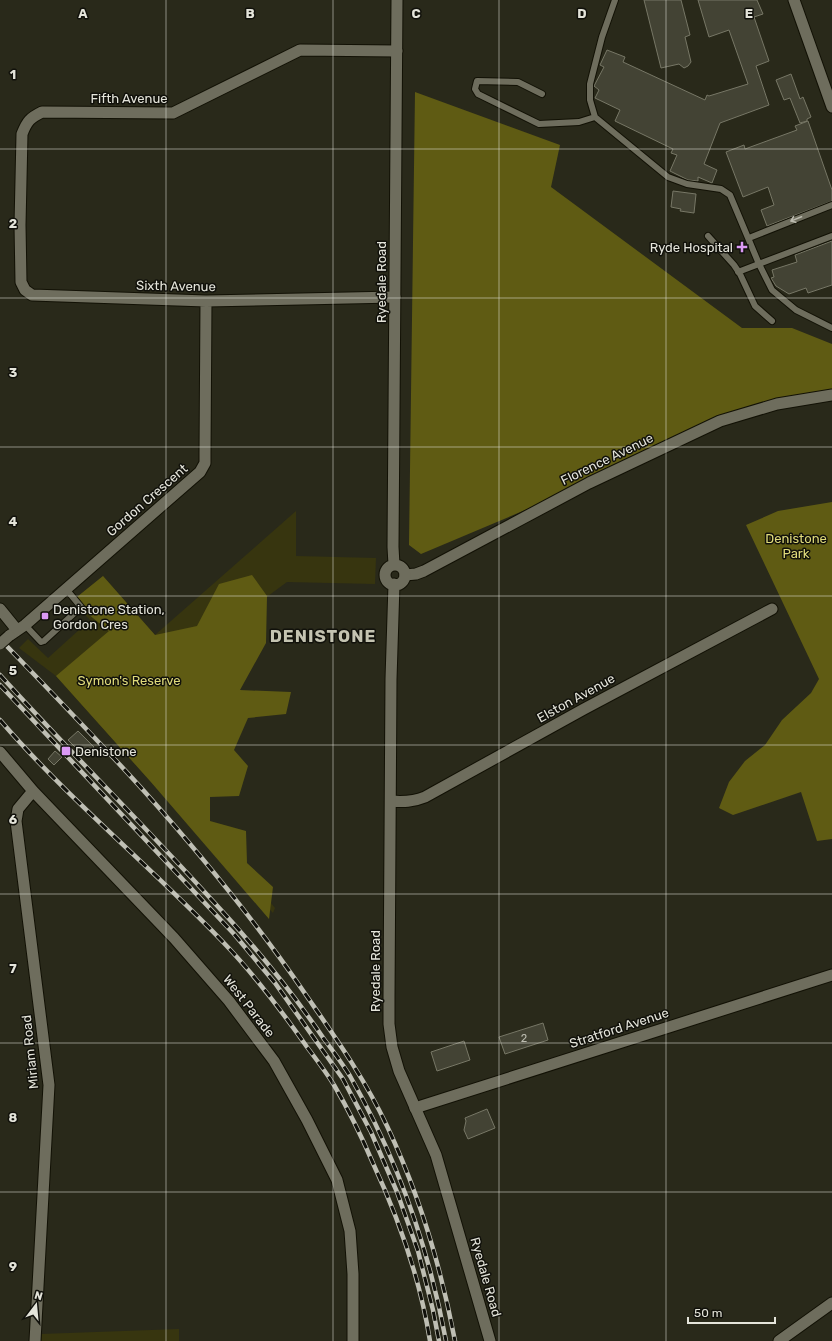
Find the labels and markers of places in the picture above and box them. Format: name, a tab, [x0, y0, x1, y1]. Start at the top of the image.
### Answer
place label: Ryde Hospital	[650, 240, 733, 255]
marker: Ryde Hospital	[736, 241, 748, 253]
place label: Denistone Station, Gordon Cres	[53, 602, 165, 632]
marker: Denistone Station, Gordon Cres	[40, 611, 50, 621]
place label: Denistone	[75, 744, 137, 759]
marker: Denistone	[60, 745, 72, 757]

